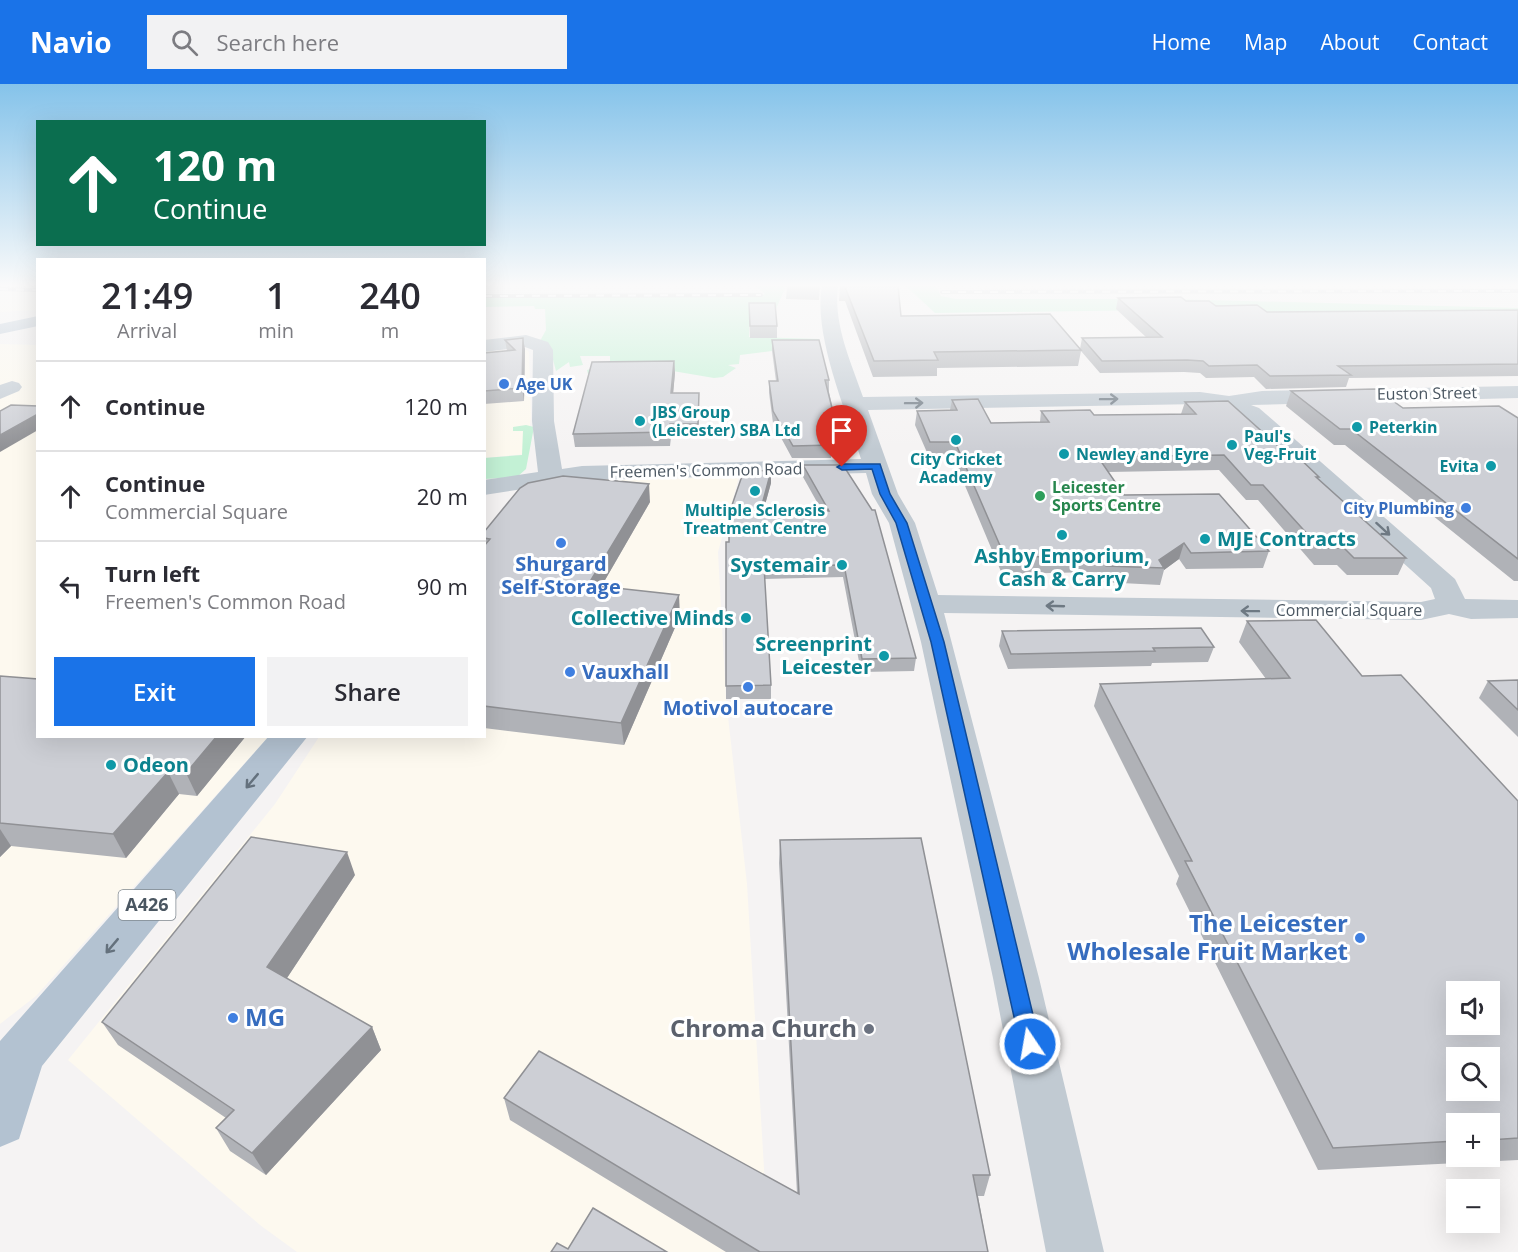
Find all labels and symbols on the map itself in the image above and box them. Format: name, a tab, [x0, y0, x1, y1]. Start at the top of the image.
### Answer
place label: Age UK	[516, 373, 573, 395]
marker: Age UK	[497, 377, 511, 391]
street label: Euston Street	[1377, 381, 1478, 405]
one-way arrow	[1098, 393, 1118, 405]
one-way arrow	[904, 397, 924, 409]
place label: JBS Group (Leicester) SBA Ltd	[650, 401, 801, 441]
pin	[816, 405, 867, 467]
marker: JBS Group (Leicester) SBA Ltd	[633, 414, 647, 428]
place label: Peterkin	[1369, 416, 1437, 438]
marker: Peterkin	[1350, 420, 1364, 434]
place label: Paul's Veg-Fruit	[1244, 425, 1316, 465]
marker: City Cricket Academy	[949, 433, 963, 447]
marker: Paul's Veg-Fruit	[1225, 438, 1239, 452]
place label: Newley and Eyre	[1076, 443, 1209, 465]
marker: Newley and Eyre	[1057, 447, 1071, 461]
place label: City Cricket Academy	[910, 448, 1002, 488]
place label: Evita	[1439, 455, 1479, 477]
street label: Freemen's Common Road	[609, 457, 803, 483]
marker: Evita	[1484, 459, 1498, 473]
place label: Leicester Sports Centre	[1052, 476, 1161, 516]
marker: Multiple Sclerosis Treatment Centre	[748, 484, 762, 498]
marker: Leicester Sports Centre	[1033, 489, 1047, 503]
place label: City Plumbing	[1343, 497, 1454, 519]
place label: Multiple Sclerosis Treatment Centre	[683, 499, 827, 539]
marker: City Plumbing	[1459, 501, 1473, 515]
one-way arrow	[1374, 522, 1390, 536]
place label: MJE Contracts	[1217, 525, 1356, 552]
marker: Ashby Emporium, Cash & Carry	[1055, 528, 1069, 542]
marker: MJE Contracts	[1198, 532, 1212, 546]
marker: Shurgard Self-Storage	[554, 536, 568, 550]
place label: Ashby Emporium, Cash & Carry	[974, 542, 1150, 592]
place label: Shurgard Self-Storage	[501, 550, 621, 600]
place label: Systemair	[730, 551, 830, 578]
marker: Systemair	[835, 558, 849, 572]
street label: Commercial Square	[1276, 599, 1422, 621]
one-way arrow	[1045, 600, 1065, 612]
place label: Collective Minds	[571, 604, 734, 631]
one-way arrow	[1240, 605, 1260, 617]
marker: Collective Minds	[739, 611, 753, 625]
place label: Screenprint Leicester	[755, 630, 872, 680]
marker: Screenprint Leicester	[877, 649, 891, 663]
place label: Vauxhall	[582, 658, 669, 685]
marker: Vauxhall	[563, 665, 577, 679]
marker: Motivol autocare	[741, 680, 755, 694]
place label: Motivol autocare	[663, 694, 833, 721]
place label: Odeon	[123, 751, 189, 778]
marker: Odeon	[104, 758, 118, 772]
one-way arrow	[245, 773, 259, 788]
road number: A426	[118, 890, 176, 920]
place label: The Leicester Wholesale Fruit Market	[1067, 906, 1348, 967]
marker: The Leicester Wholesale Fruit Market	[1353, 931, 1367, 945]
one-way arrow	[105, 938, 119, 953]
place label: MG	[245, 1000, 285, 1033]
marker: MG	[226, 1011, 240, 1025]
place label: Chroma Church	[670, 1011, 857, 1044]
position arrow	[998, 1012, 1062, 1076]
marker: Chroma Church	[862, 1022, 876, 1036]

